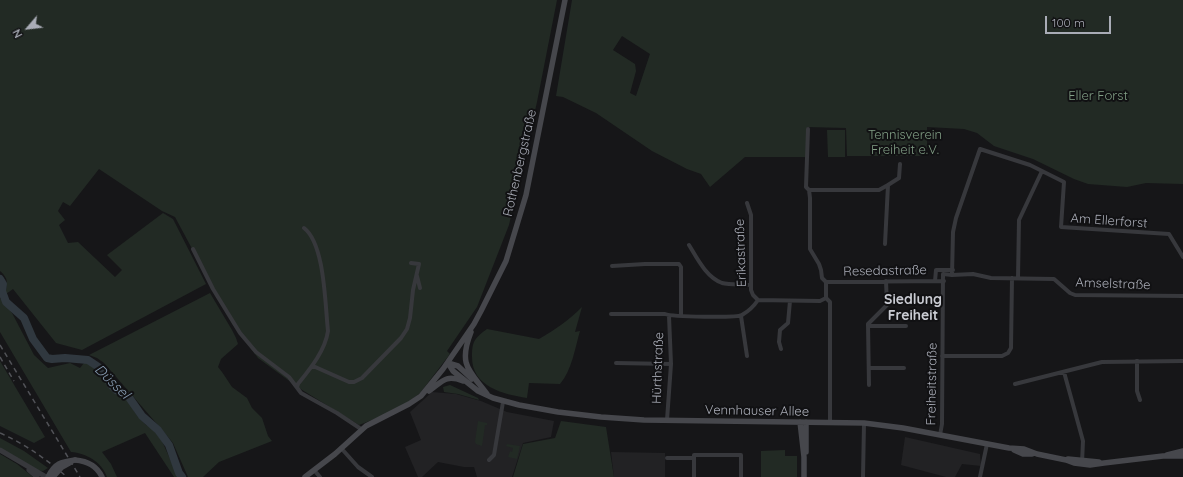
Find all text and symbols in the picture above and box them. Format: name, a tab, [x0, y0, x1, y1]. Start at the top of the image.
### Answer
north arrow	[8, 8, 48, 48]
scale bar	[1047, 8, 1113, 34]
text: 100 m	[1052, 15, 1085, 30]
text: N	[9, 27, 25, 40]
park label: Eller Forst	[1068, 88, 1128, 104]
street label: Rothenbergstraße	[500, 108, 540, 218]
park label: Tennisverein Freiheit e.V.	[868, 127, 942, 158]
street label: Am Ellerforst	[1070, 211, 1148, 231]
street label: Erikastraße	[732, 219, 750, 287]
street label: Resedastraße	[843, 262, 927, 280]
street label: Amselstraße	[1075, 275, 1151, 293]
district label: Siedlung Freiheit	[884, 292, 942, 324]
street label: Hürthstraße	[649, 332, 667, 404]
street label: Freiheitstraße	[923, 343, 941, 425]
water label: Düssel	[91, 361, 133, 403]
street label: Vennhauser Allee	[705, 402, 809, 420]

